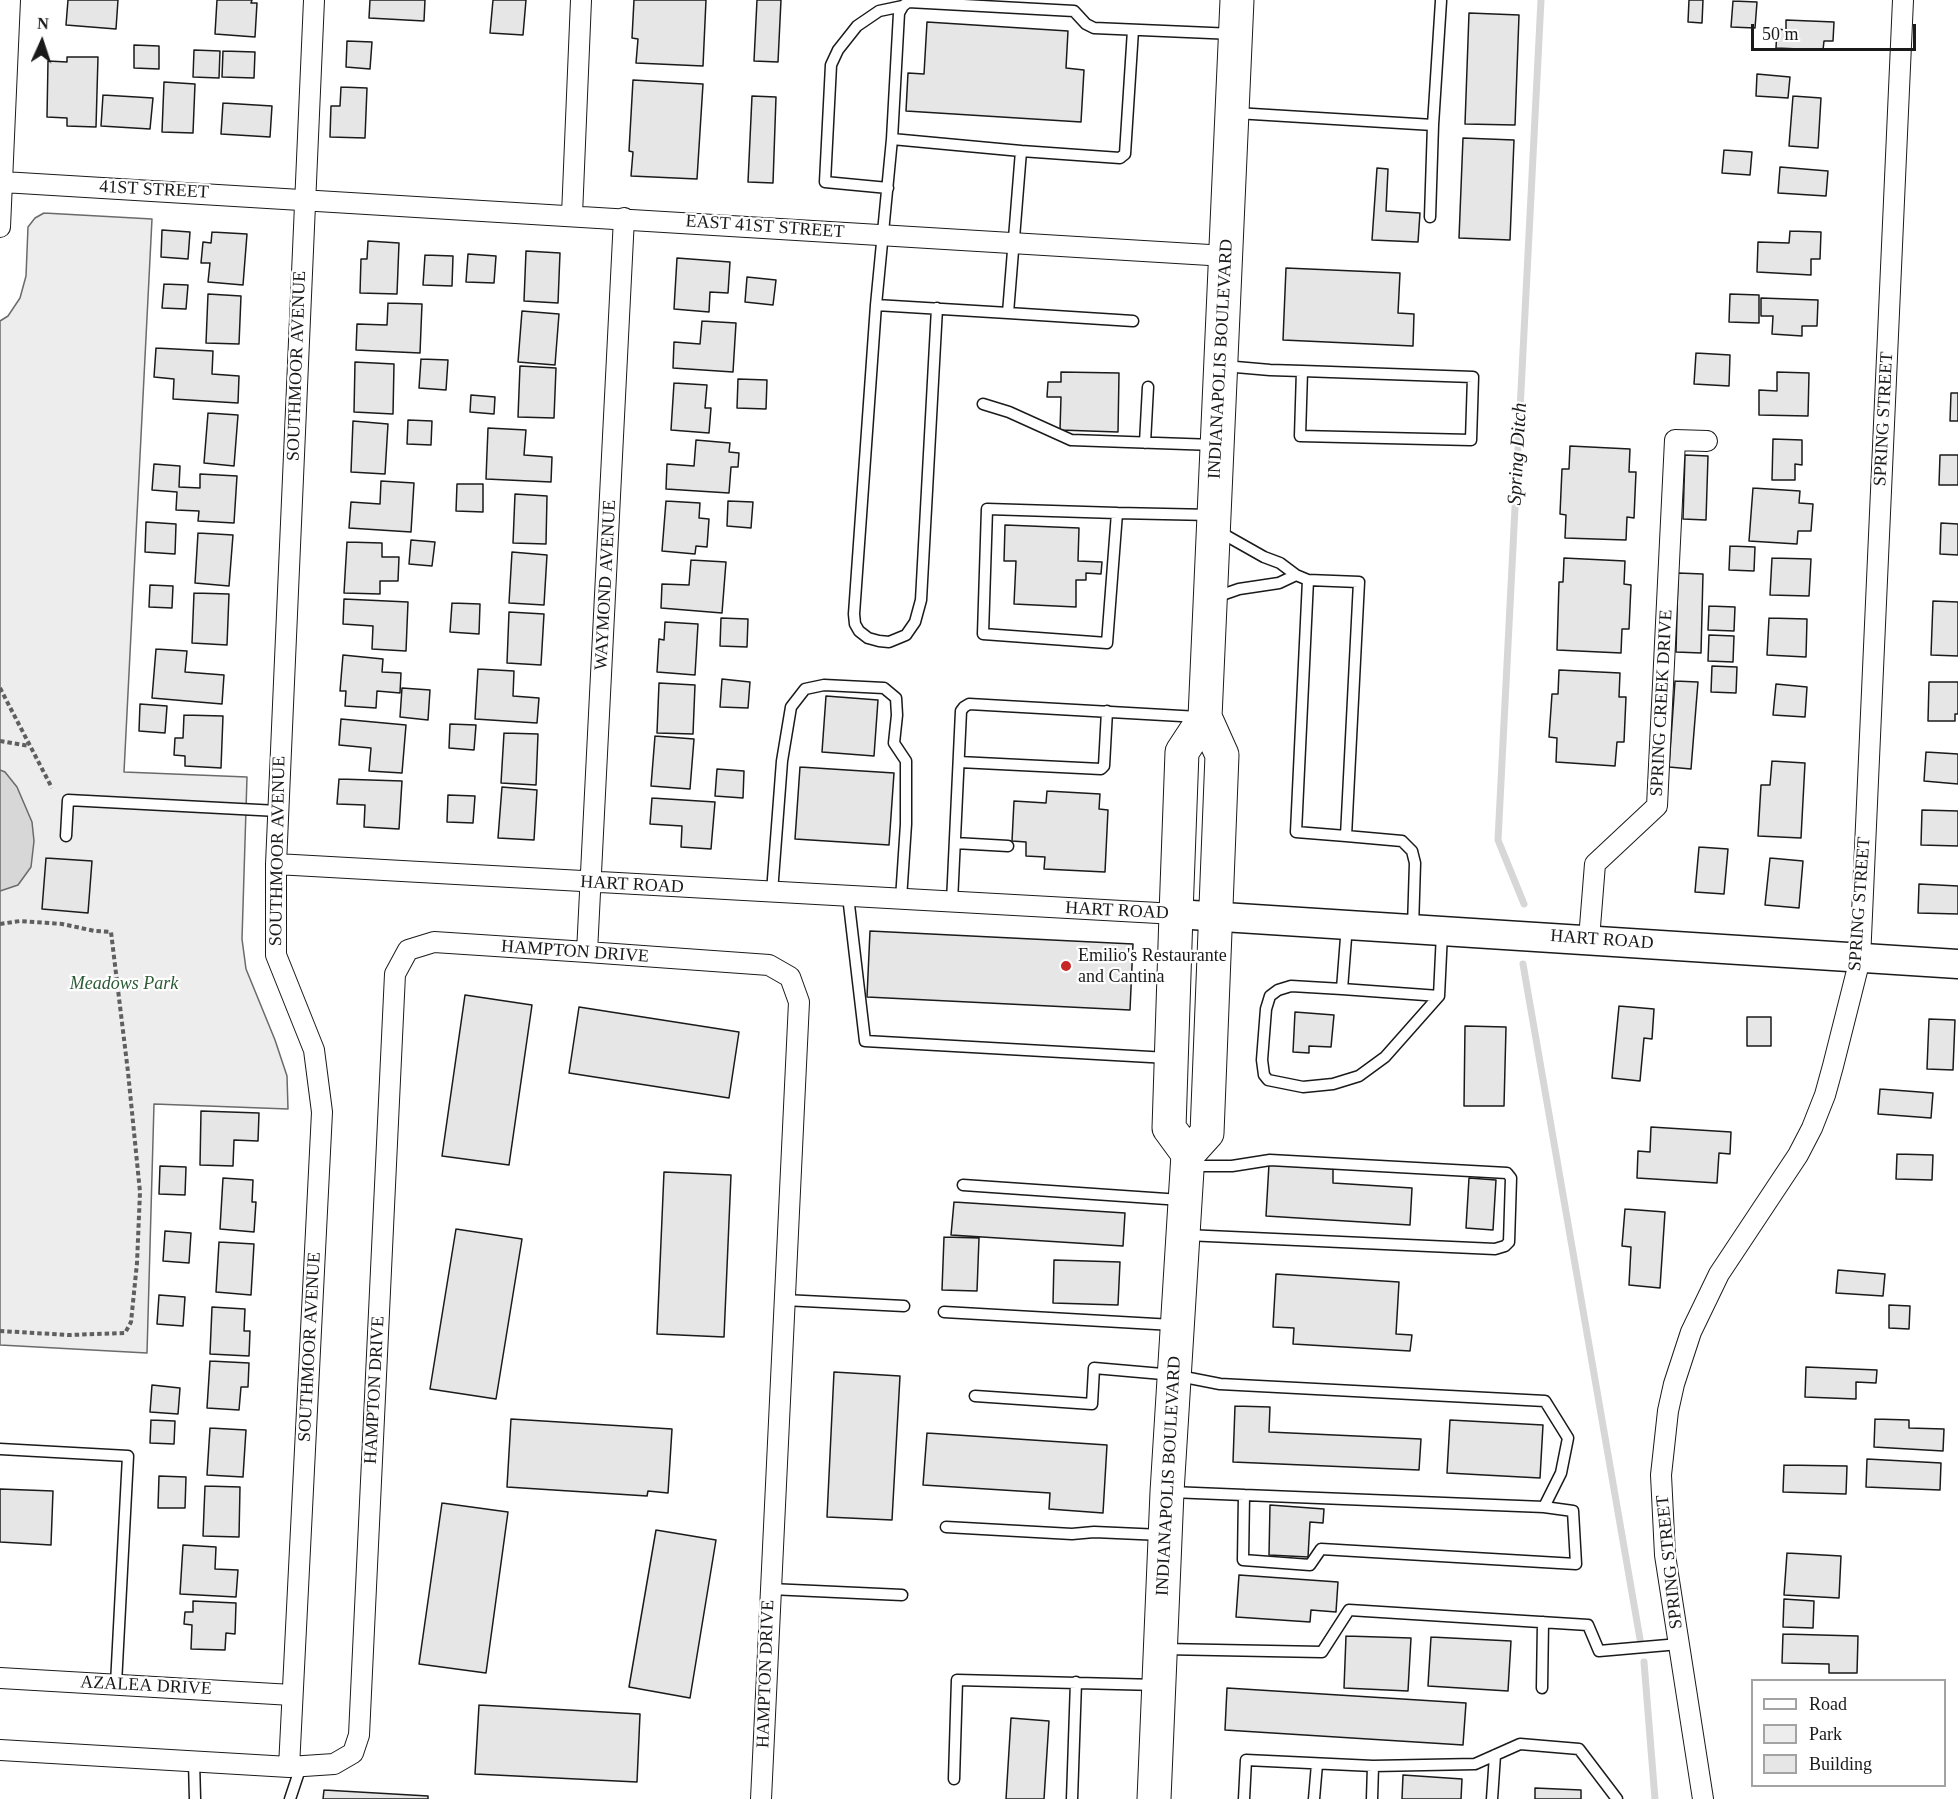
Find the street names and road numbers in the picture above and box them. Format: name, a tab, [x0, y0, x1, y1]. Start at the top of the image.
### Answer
street label: 41ST STREET	[99, 176, 209, 204]
street label: EAST 41ST STREET	[685, 211, 845, 243]
street label: INDIANAPOLIS BOULEVARD	[1204, 239, 1238, 479]
street label: SOUTHMOOR AVENUE	[283, 271, 311, 461]
street label: SPRING STREET	[1870, 351, 1898, 487]
street label: WAYMOND AVENUE	[591, 499, 621, 671]
street label: SPRING CREEK DRIVE	[1646, 609, 1678, 797]
street label: SOUTHMOOR AVENUE	[266, 756, 290, 946]
street label: SPRING STREET	[1845, 836, 1875, 972]
street label: HART ROAD	[580, 872, 684, 898]
street label: HART ROAD	[1065, 898, 1169, 924]
street label: HART ROAD	[1550, 926, 1654, 954]
street label: HAMPTON DRIVE	[500, 936, 650, 968]
street label: SOUTHMOOR AVENUE	[294, 1251, 326, 1443]
street label: HAMPTON DRIVE	[360, 1315, 390, 1465]
street label: INDIANAPOLIS BOULEVARD	[1152, 1356, 1186, 1596]
street label: SPRING STREET	[1652, 1494, 1688, 1630]
street label: HAMPTON DRIVE	[753, 1600, 779, 1748]
street label: AZALEA DRIVE	[80, 1672, 212, 1700]

